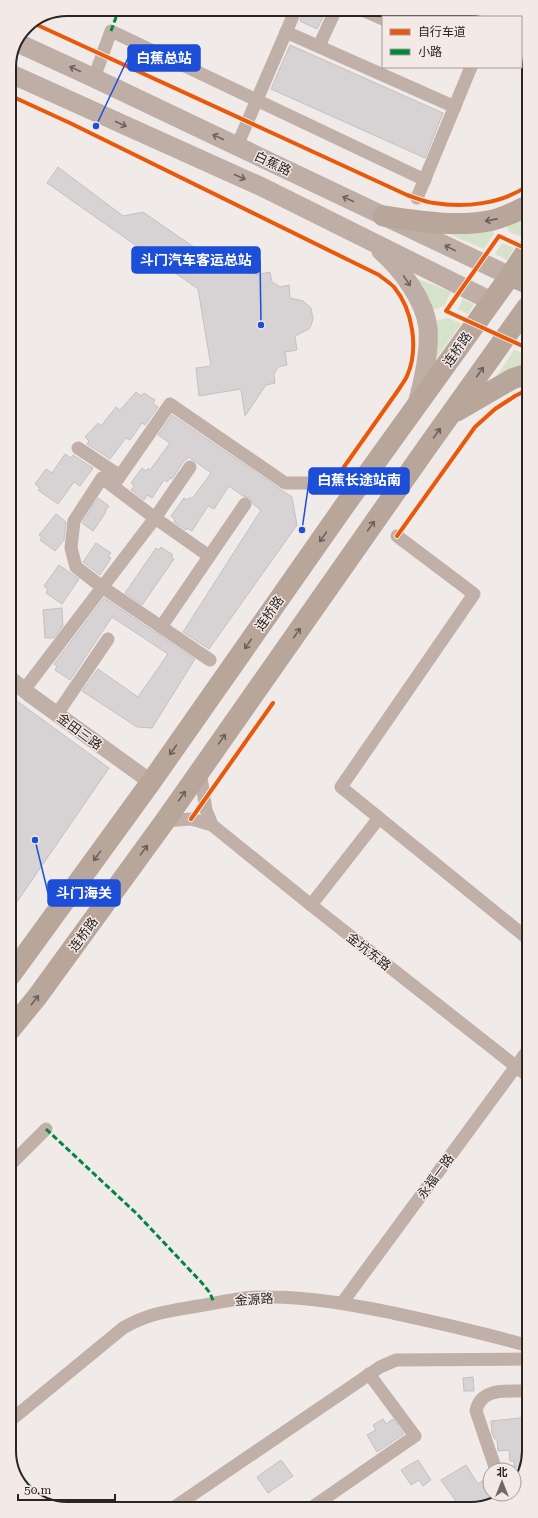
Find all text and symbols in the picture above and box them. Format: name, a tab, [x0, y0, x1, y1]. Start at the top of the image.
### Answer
legend	[382, 16, 522, 68]
text: 自行车道	[418, 25, 466, 39]
callout: 白蕉总站	[128, 45, 200, 71]
text: 小路	[418, 45, 442, 59]
text: 白蕉总站	[136, 50, 192, 66]
one-way arrow	[69, 65, 81, 73]
one-way arrow	[115, 121, 127, 128]
one-way arrow	[212, 133, 224, 140]
street label: 白蕉路	[252, 148, 294, 178]
one-way arrow	[233, 174, 245, 181]
one-way arrow	[342, 195, 354, 202]
one-way arrow	[485, 216, 498, 224]
one-way arrow	[444, 244, 456, 251]
callout: 斗门汽车客运总站	[132, 247, 260, 273]
text: 斗门汽车客运总站	[140, 252, 252, 268]
one-way arrow	[403, 275, 411, 286]
street label: 连桥路	[440, 329, 475, 370]
one-way arrow	[476, 367, 484, 378]
one-way arrow	[433, 427, 441, 438]
callout: 白蕉长途站南	[309, 468, 409, 494]
text: 白蕉长途站南	[317, 472, 401, 488]
one-way arrow	[367, 521, 375, 532]
one-way arrow	[319, 532, 327, 543]
street label: 连桥路	[252, 593, 287, 634]
one-way arrow	[293, 628, 301, 639]
one-way arrow	[244, 638, 252, 649]
street label: 金田三路	[54, 710, 105, 753]
one-way arrow	[218, 734, 226, 745]
one-way arrow	[169, 744, 177, 755]
one-way arrow	[178, 791, 186, 802]
one-way arrow	[140, 844, 148, 855]
one-way arrow	[93, 850, 102, 861]
callout: 斗门海关	[48, 880, 120, 906]
text: 斗门海关	[56, 885, 112, 901]
street label: 连桥路	[66, 914, 101, 954]
street label: 金坑东路	[344, 929, 394, 973]
one-way arrow	[30, 994, 39, 1005]
street label: 永福一路	[414, 1151, 457, 1202]
street label: 金源路	[234, 1291, 274, 1308]
north arrow	[482, 1462, 522, 1502]
text: 北	[497, 1466, 508, 1479]
scale bar	[18, 1476, 115, 1502]
text: 50 m	[24, 1483, 51, 1497]

